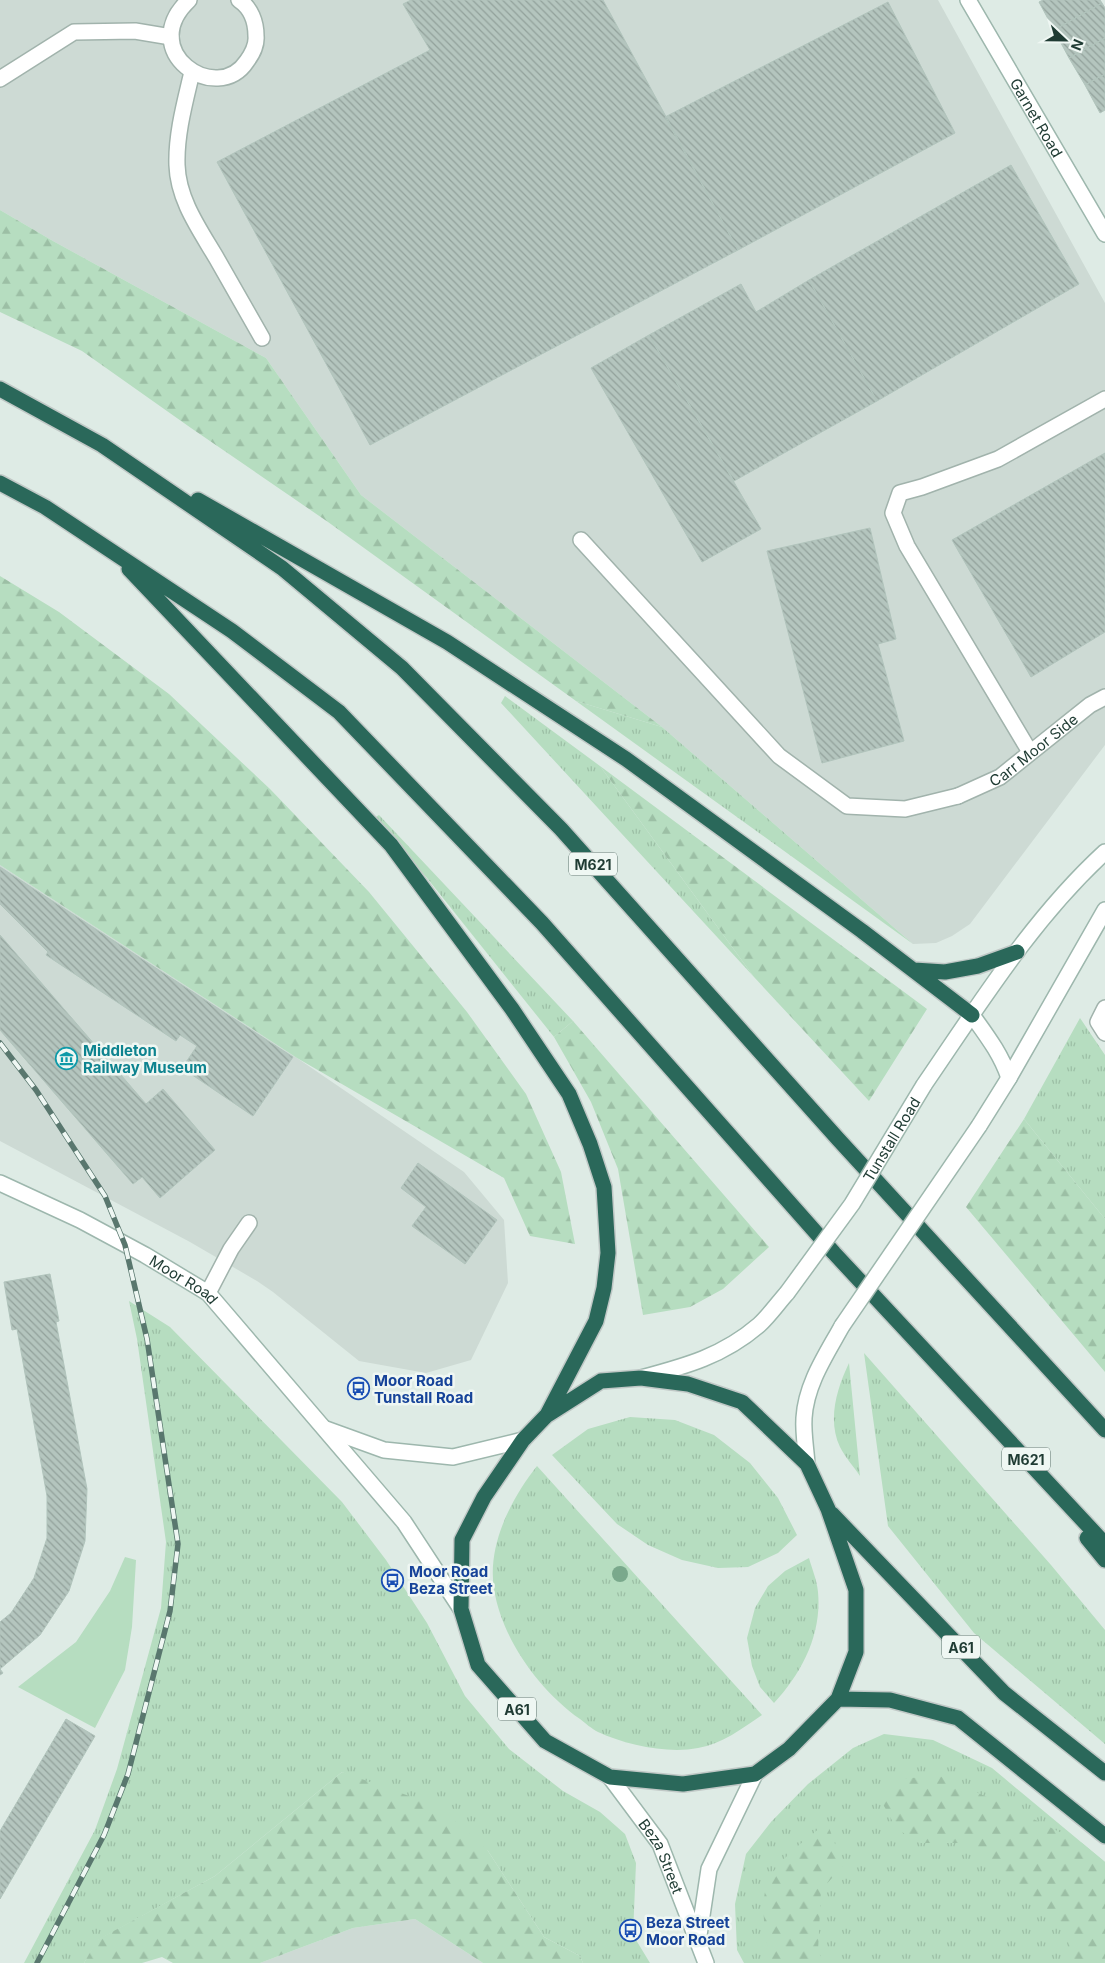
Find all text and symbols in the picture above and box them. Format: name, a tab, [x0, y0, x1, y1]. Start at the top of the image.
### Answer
north arrow	[1040, 15, 1090, 65]
text: N	[1068, 37, 1087, 53]
street label: Garnet Road	[1006, 74, 1067, 160]
street label: Carr Moor Side	[986, 709, 1082, 790]
road number: M621	[569, 852, 617, 876]
place label: Middleton Railway Museum	[83, 1041, 207, 1077]
museum icon: Middleton Railway Museum	[55, 1047, 79, 1071]
street label: Tunstall Road	[858, 1093, 924, 1185]
street label: Moor Road	[146, 1251, 223, 1308]
place label: Moor Road Tunstall Road	[374, 1371, 473, 1407]
bus stop icon: Moor Road Tunstall Road	[346, 1377, 370, 1401]
road number: M621	[1002, 1448, 1050, 1470]
place label: Moor Road Beza Street	[409, 1562, 493, 1598]
bus stop icon: Moor Road Beza Street	[381, 1568, 405, 1592]
road number: A61	[942, 1635, 980, 1658]
road number: A61	[498, 1698, 536, 1720]
street label: Beza Street	[635, 1815, 688, 1896]
place label: Beza Street Moor Road	[646, 1913, 730, 1949]
bus stop icon: Beza Street Moor Road	[618, 1919, 642, 1943]

